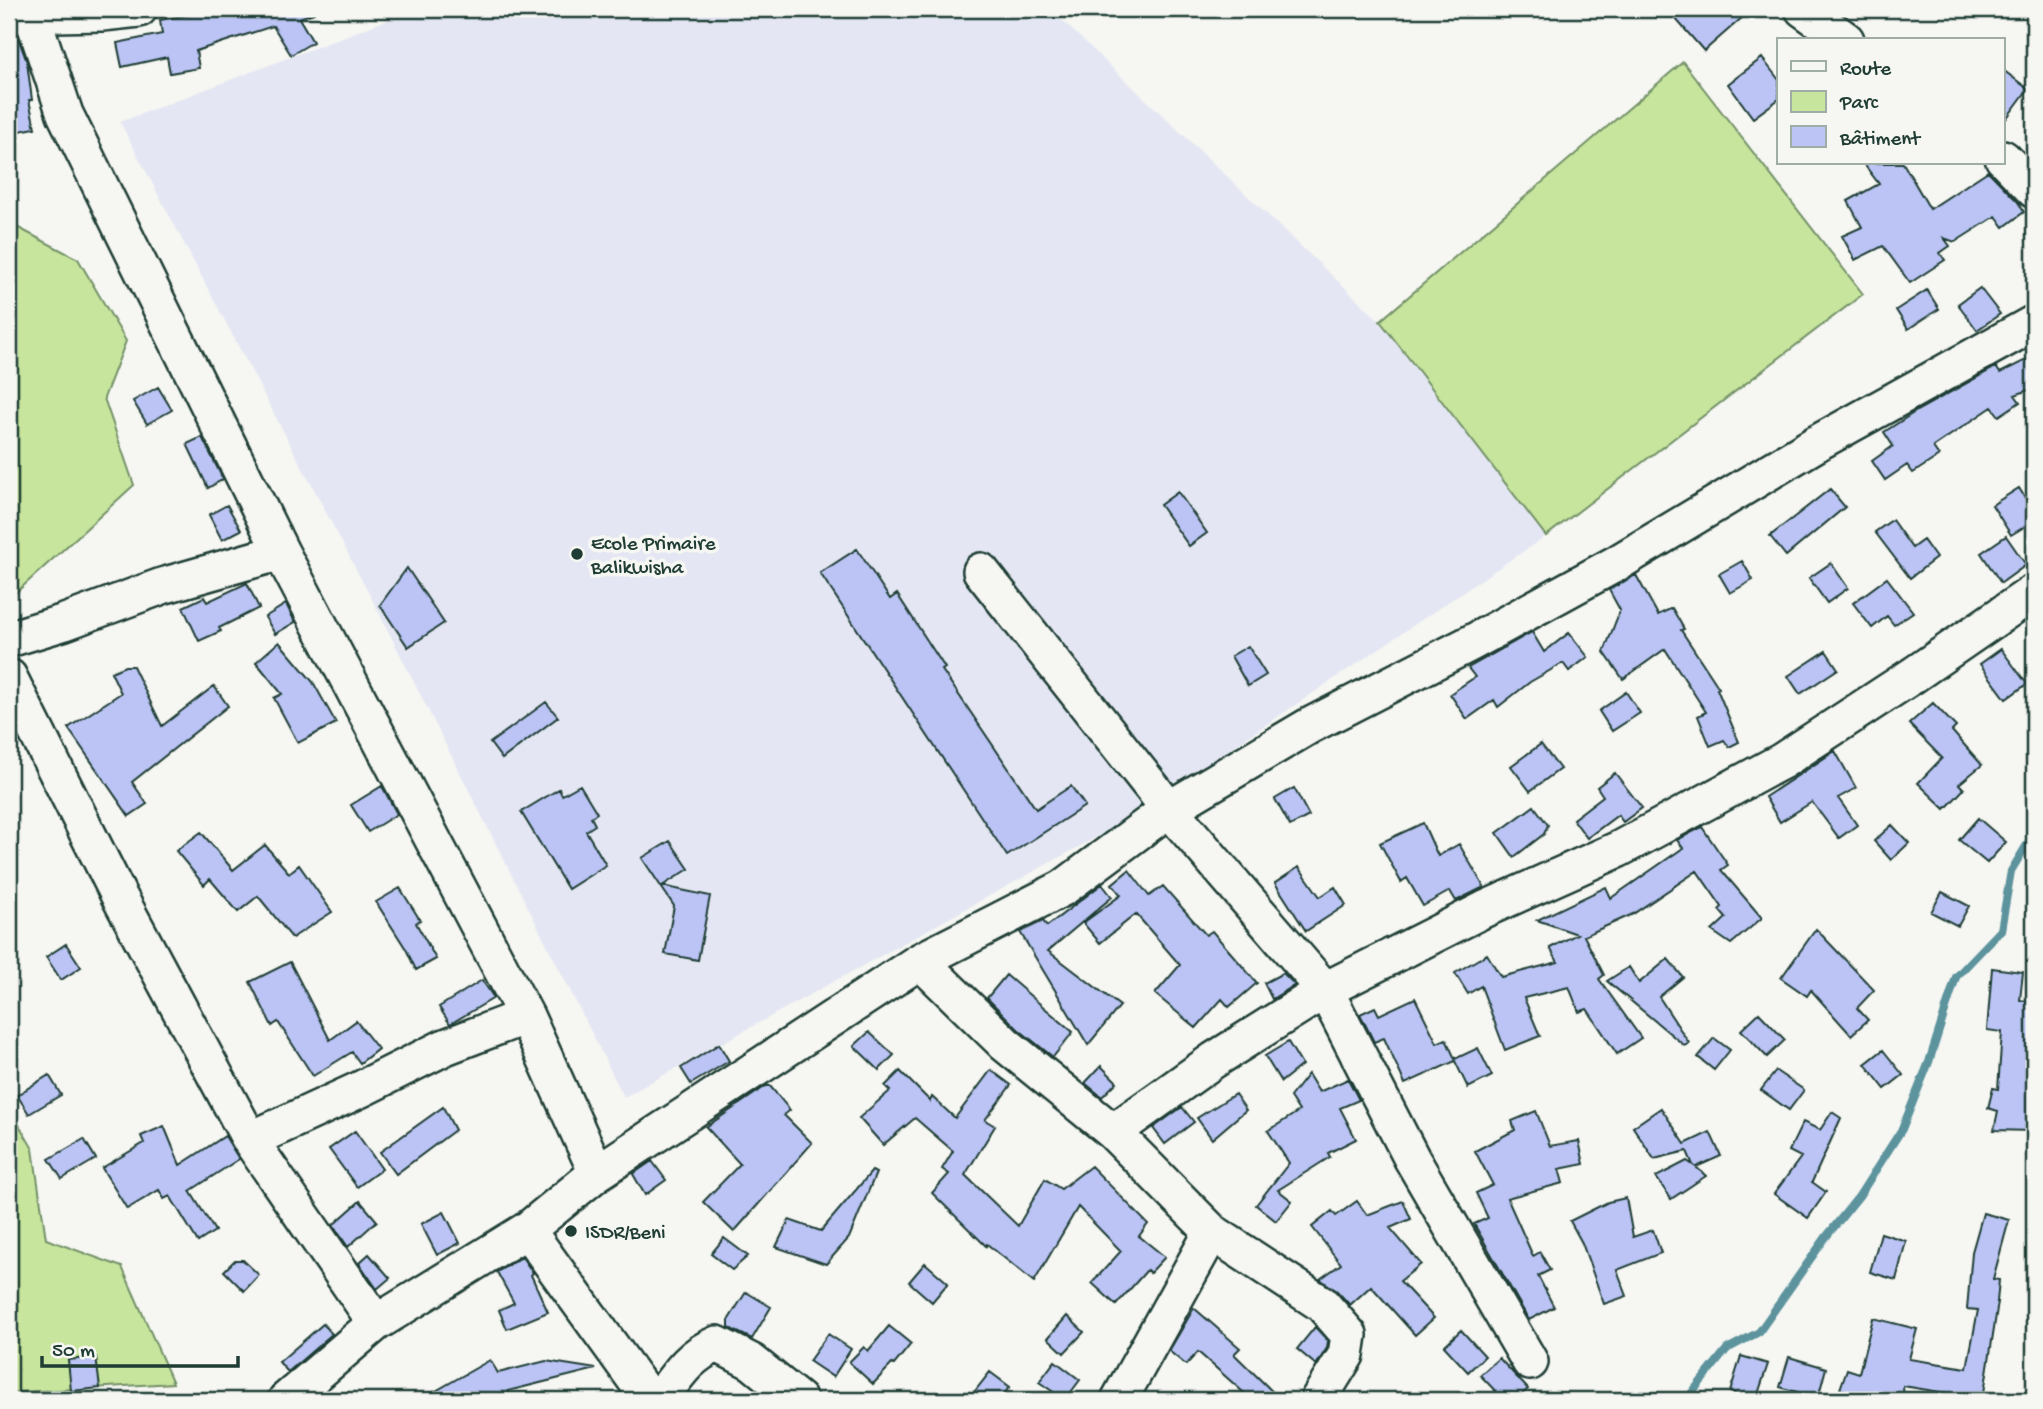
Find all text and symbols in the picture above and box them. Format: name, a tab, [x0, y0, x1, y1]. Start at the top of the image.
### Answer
legend	[1777, 38, 2004, 164]
text: Route	[1840, 58, 1892, 83]
text: Parc	[1839, 92, 1879, 117]
text: Bâtiment	[1839, 128, 1922, 153]
place label: Ecole Primaire Balikwisha	[590, 533, 717, 582]
marker: Ecole Primaire Balikwisha	[569, 546, 585, 562]
place label: ISDR/Beni	[585, 1222, 666, 1247]
marker: ISDR/Beni	[563, 1223, 579, 1239]
scale bar	[42, 1325, 238, 1369]
text: 50 m	[52, 1340, 95, 1365]

